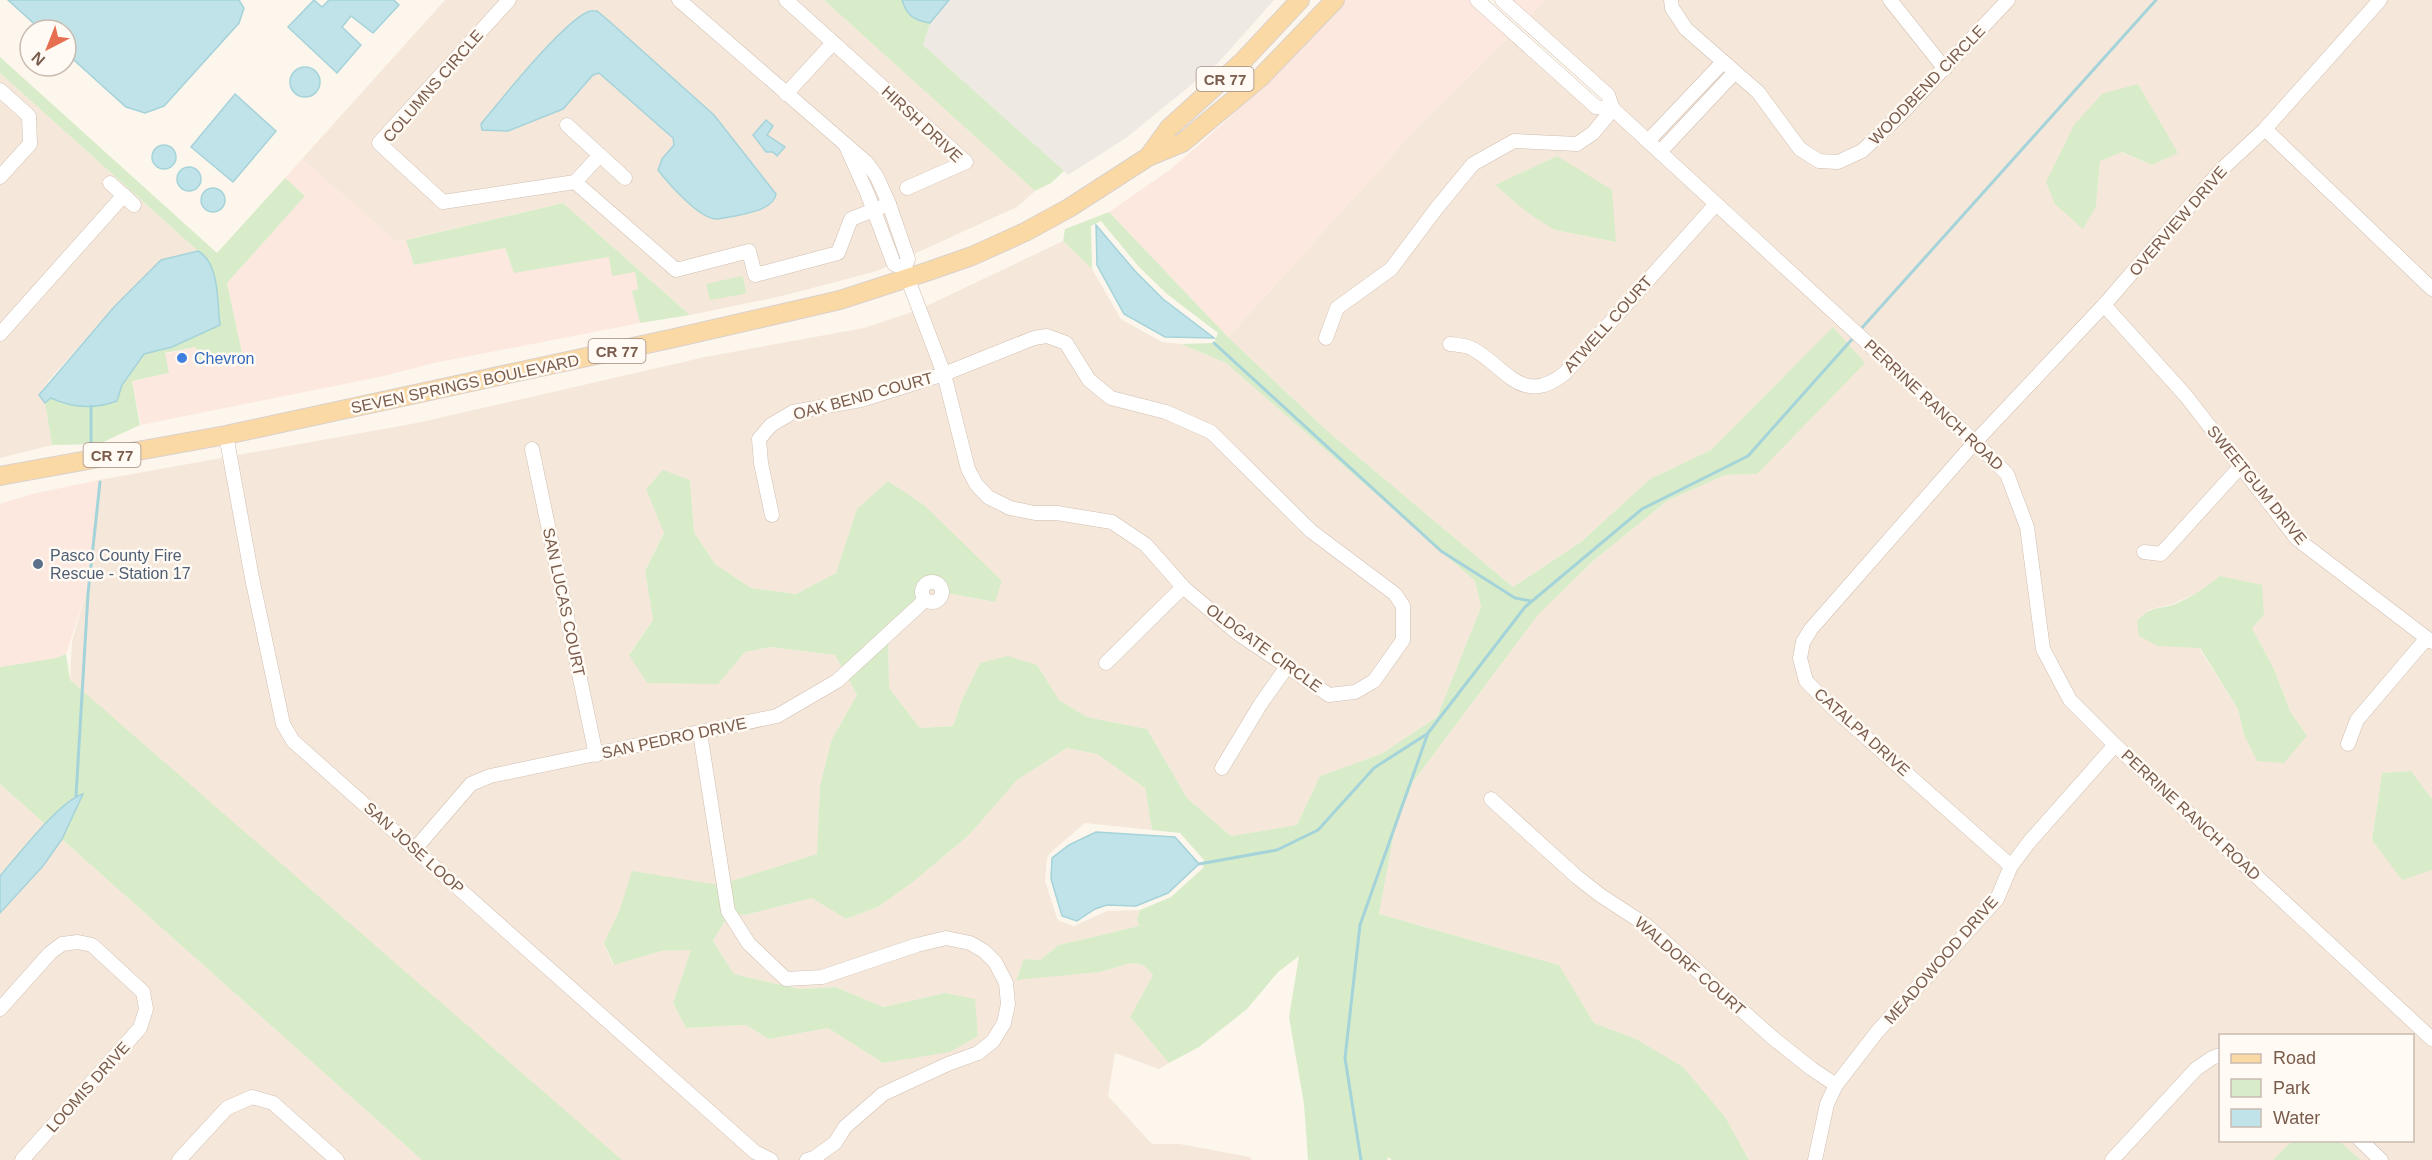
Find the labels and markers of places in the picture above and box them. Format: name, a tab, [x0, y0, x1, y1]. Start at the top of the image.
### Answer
place label: Chevron	[194, 350, 254, 367]
marker: Chevron	[175, 351, 189, 365]
place label: Pasco County Fire Rescue - Station 17	[50, 547, 191, 582]
marker: Pasco County Fire Rescue - Station 17	[31, 557, 45, 571]

